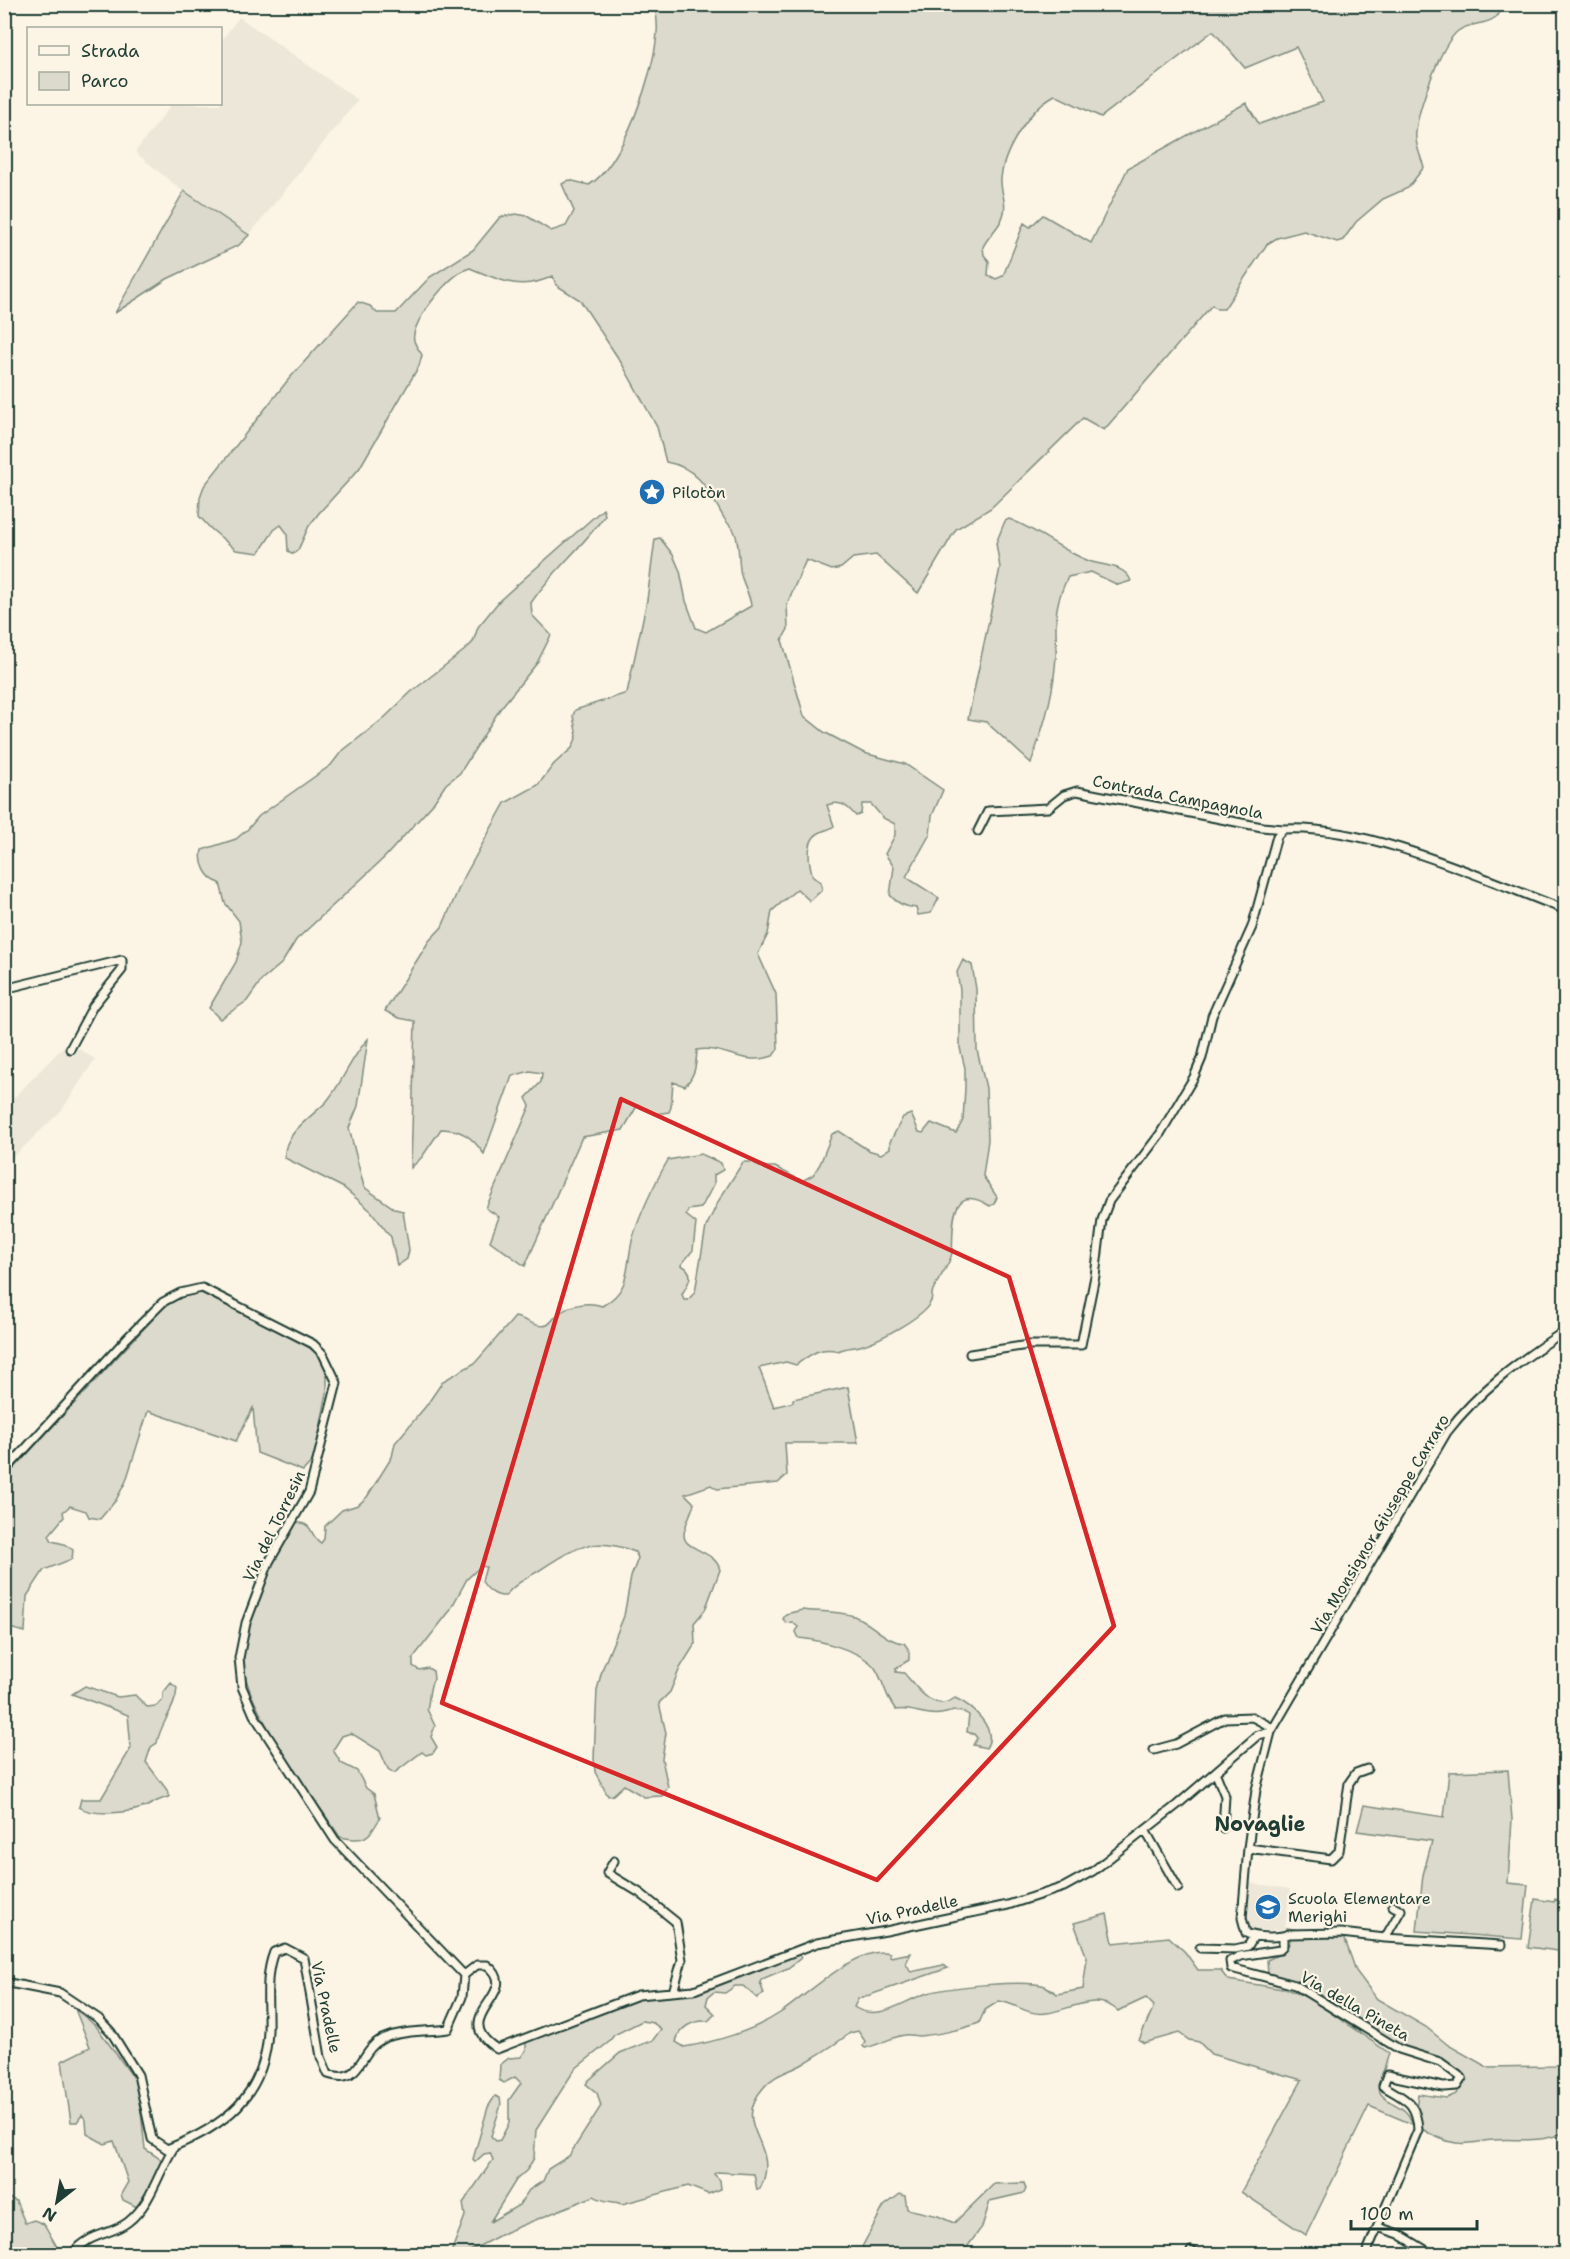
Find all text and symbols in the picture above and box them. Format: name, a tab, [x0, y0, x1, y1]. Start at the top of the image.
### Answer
legend	[27, 27, 222, 105]
text: Strada	[81, 39, 140, 63]
text: Parco	[81, 69, 129, 93]
place icon: Pilotòn	[637, 477, 667, 507]
place label: Pilotòn	[672, 482, 726, 503]
street label: Contrada Campagnola	[1091, 770, 1265, 824]
street label: Via Monsignor Giuseppe Carraro	[1306, 1410, 1454, 1638]
street label: Via del Torresin	[238, 1467, 310, 1585]
district label: Novaglie	[1214, 1811, 1306, 1837]
place label: Scuola Elementare Merighi	[1288, 1888, 1431, 1927]
street label: Via Pradelle	[864, 1890, 960, 1930]
school or university icon: Scuola Elementare Merighi	[1253, 1892, 1283, 1922]
street label: Via Pradelle	[306, 1959, 346, 2055]
street label: Via della Pineta	[1296, 1966, 1414, 2046]
north arrow	[27, 2172, 87, 2232]
scale bar	[1351, 2193, 1477, 2231]
text: N	[39, 2202, 60, 2227]
text: 100 m	[1360, 2202, 1414, 2226]

